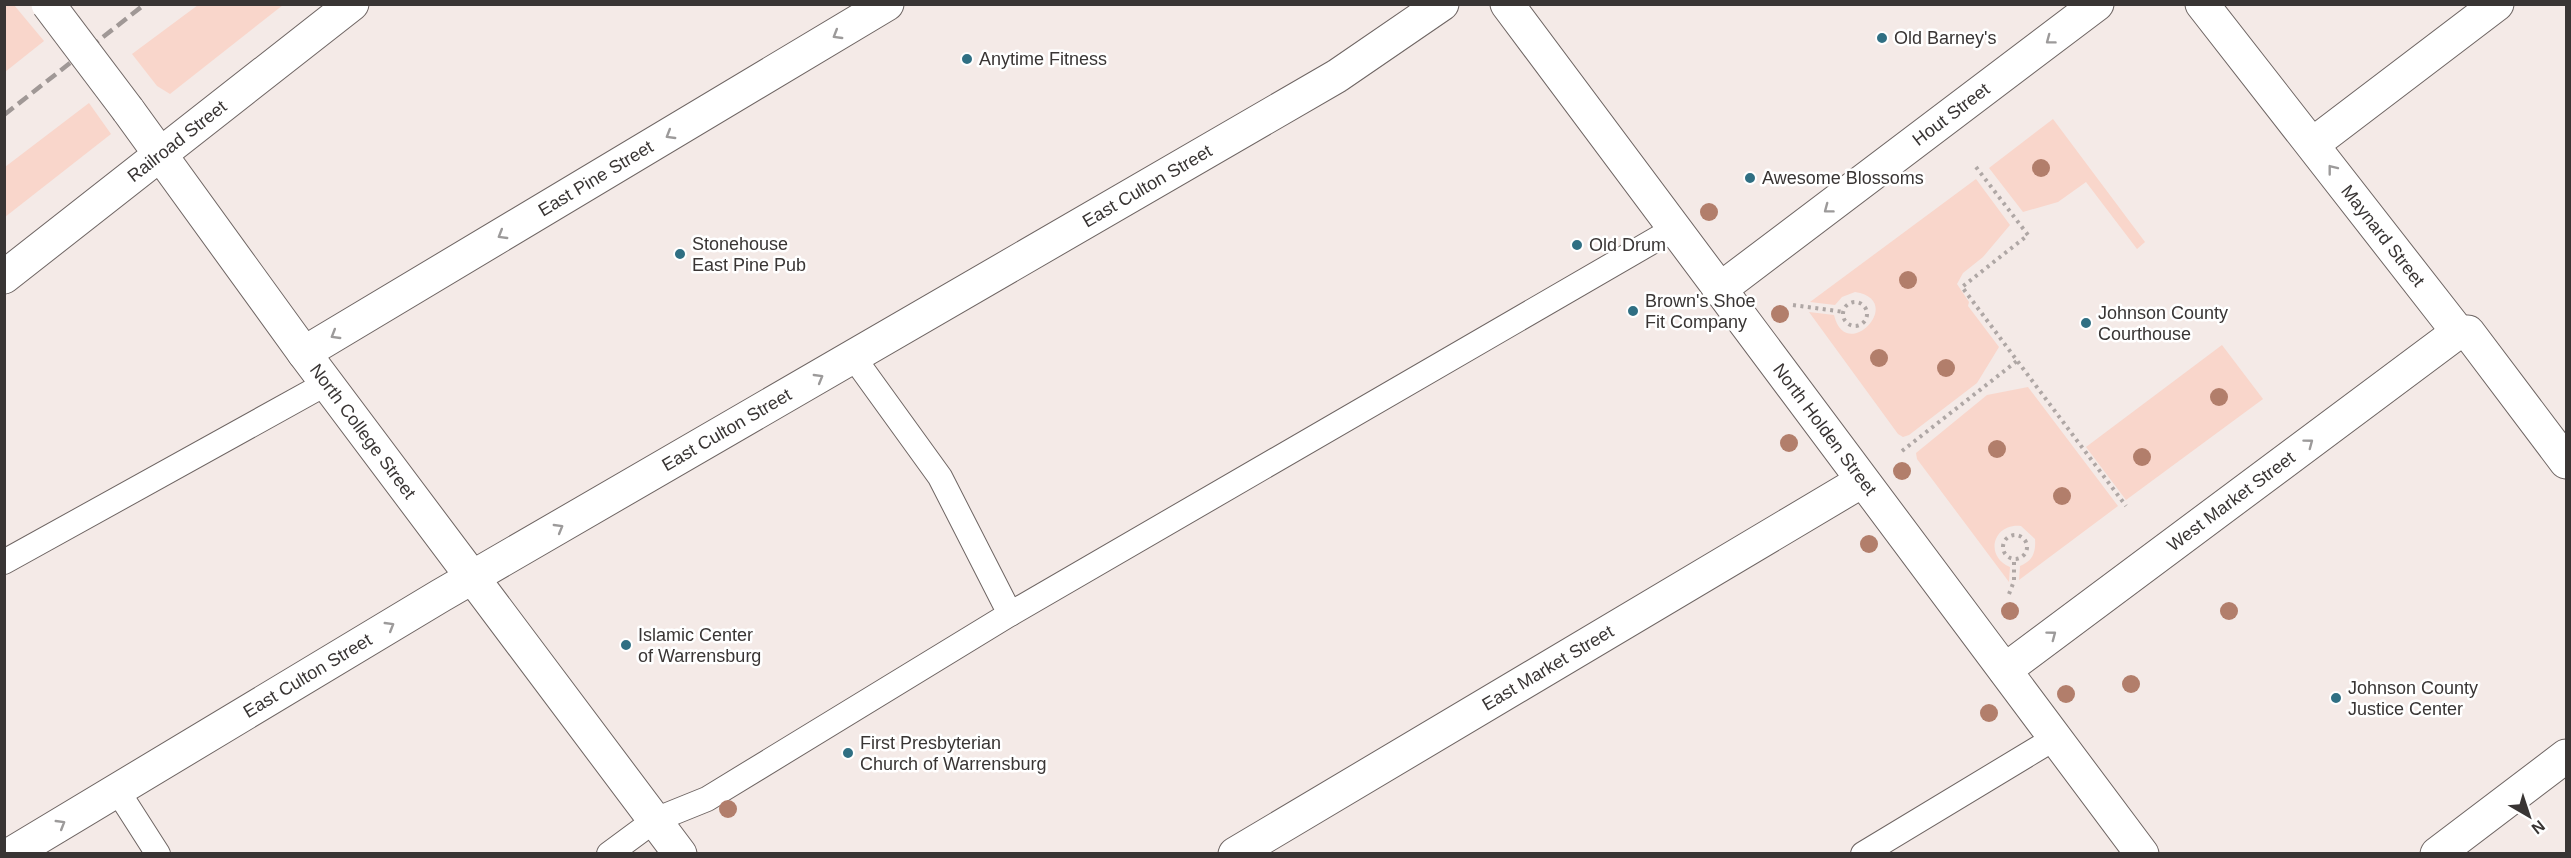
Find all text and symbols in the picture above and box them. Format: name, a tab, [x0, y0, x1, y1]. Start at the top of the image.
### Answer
one-way arrow	[833, 27, 843, 39]
place label: Old Barney's	[1894, 28, 1996, 48]
marker: Old Barney's	[1875, 31, 1889, 45]
one-way arrow	[2046, 33, 2057, 44]
place label: Anytime Fitness	[979, 49, 1107, 69]
marker: Anytime Fitness	[960, 52, 974, 66]
street label: Hout Street	[1909, 79, 1993, 150]
street label: Railroad Street	[124, 96, 231, 186]
one-way arrow	[666, 127, 676, 139]
street label: East Pine Street	[535, 136, 657, 220]
street label: East Culton Street	[1079, 141, 1215, 231]
one-way arrow	[2329, 165, 2340, 176]
place label: Awesome Blossoms	[1762, 168, 1924, 188]
marker: Awesome Blossoms	[1743, 171, 1757, 185]
street label: Maynard Street	[2337, 181, 2429, 290]
one-way arrow	[1824, 201, 1835, 212]
one-way arrow	[498, 227, 508, 239]
place label: Stonehouse East Pine Pub	[692, 234, 806, 275]
place label: Old Drum	[1589, 235, 1666, 255]
marker: Old Drum	[1570, 238, 1584, 252]
marker: Stonehouse East Pine Pub	[673, 247, 687, 261]
place label: Brown's Shoe Fit Company	[1645, 291, 1756, 332]
place label: Johnson County Courthouse	[2098, 303, 2228, 344]
marker: Brown's Shoe Fit Company	[1626, 304, 1640, 318]
marker: Johnson County Courthouse	[2079, 316, 2093, 330]
one-way arrow	[331, 327, 341, 339]
street label: North College Street	[306, 360, 420, 503]
street label: North Holden Street	[1769, 360, 1880, 499]
one-way arrow	[813, 374, 823, 385]
street label: East Culton Street	[658, 384, 795, 475]
one-way arrow	[2303, 439, 2314, 450]
street label: West Market Street	[2163, 447, 2299, 555]
one-way arrow	[553, 524, 563, 535]
street label: East Market Street	[1479, 621, 1617, 715]
one-way arrow	[384, 622, 394, 633]
place label: Islamic Center of Warrensburg	[638, 625, 761, 666]
street label: East Culton Street	[240, 629, 375, 722]
one-way arrow	[2045, 631, 2056, 642]
marker: Islamic Center of Warrensburg	[619, 638, 633, 652]
place label: Johnson County Justice Center	[2348, 678, 2478, 719]
marker: Johnson County Justice Center	[2329, 691, 2343, 705]
place label: First Presbyterian Church of Warrensburg	[860, 733, 1046, 774]
marker: First Presbyterian Church of Warrensburg	[841, 746, 855, 760]
north arrow	[2499, 786, 2559, 846]
text: N	[2528, 817, 2548, 838]
one-way arrow	[55, 819, 65, 831]

